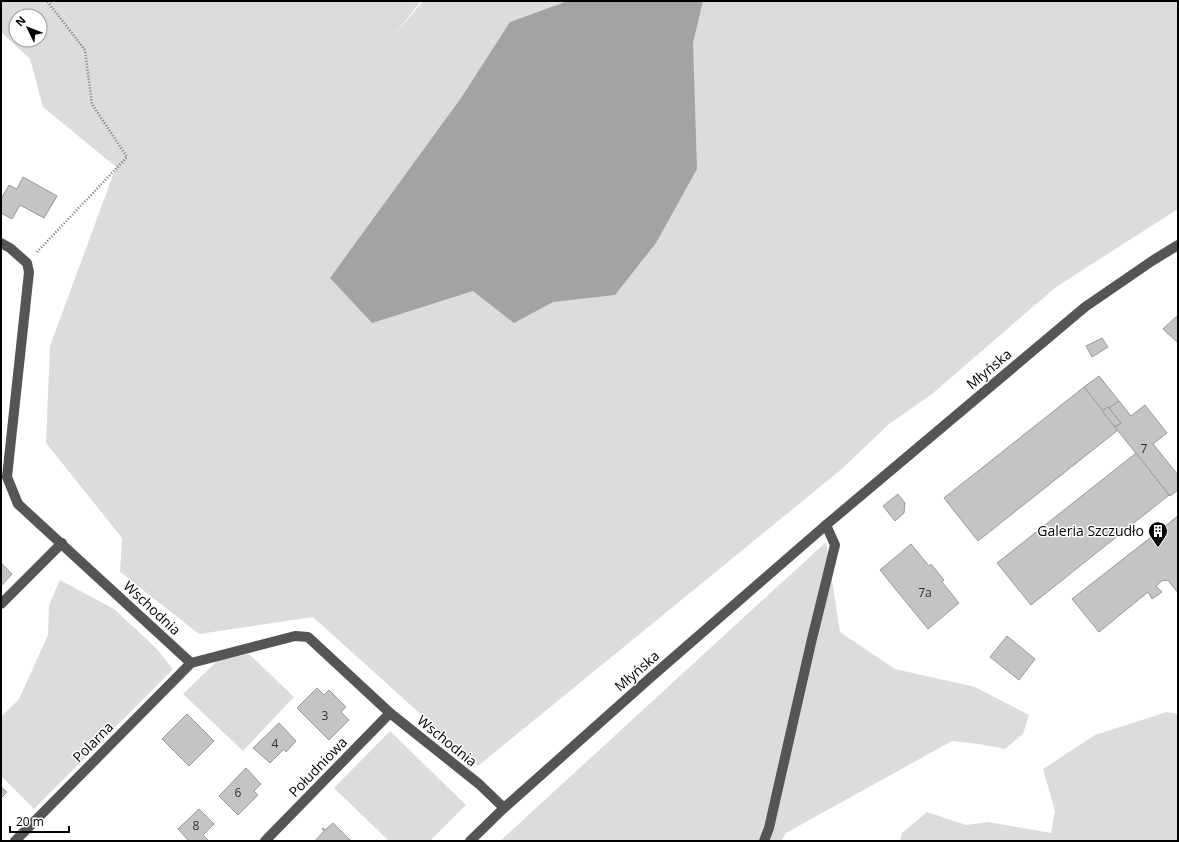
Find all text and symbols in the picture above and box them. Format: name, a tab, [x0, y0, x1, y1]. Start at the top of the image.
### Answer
north arrow	[8, 8, 48, 48]
text: N	[12, 12, 29, 29]
street label: Młyńska	[962, 344, 1015, 393]
house number: 7	[1141, 440, 1148, 457]
building icon: Galeria Szczudło	[1147, 520, 1169, 548]
place label: Galeria Szczudło	[1037, 521, 1144, 540]
street label: Wschodnia	[120, 576, 185, 639]
house number: 7a	[918, 584, 932, 601]
street label: Młyńska	[610, 646, 663, 695]
house number: 3	[322, 707, 329, 724]
street label: Wschodnia	[413, 711, 481, 771]
street label: Polarna	[68, 717, 117, 766]
street label: Południowa	[284, 732, 351, 801]
house number: 4	[272, 735, 279, 752]
house number: 6	[235, 784, 242, 801]
scale bar	[10, 808, 69, 834]
text: 20 m	[16, 813, 44, 830]
house number: 8	[193, 817, 200, 834]

